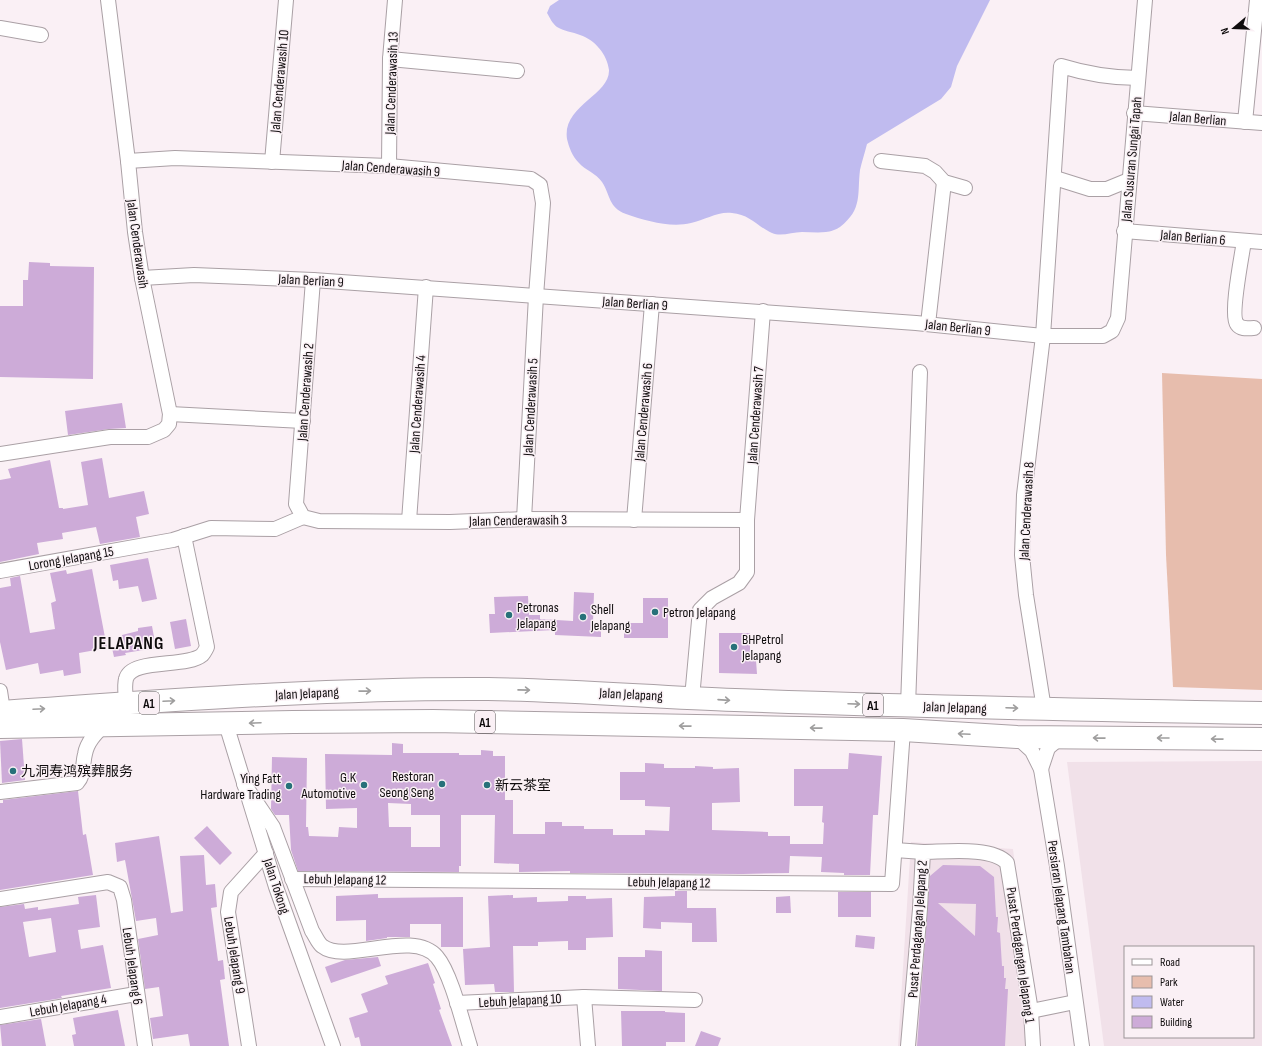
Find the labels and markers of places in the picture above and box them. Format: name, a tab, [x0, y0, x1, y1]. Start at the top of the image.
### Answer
place label: Petronas Jelapang	[516, 599, 559, 632]
place label: Shell Jelapang	[590, 601, 631, 634]
place label: Petron Jelapang	[663, 604, 736, 621]
marker: Petron Jelapang	[650, 607, 660, 617]
marker: Petronas Jelapang	[504, 610, 514, 620]
marker: Shell Jelapang	[578, 612, 588, 622]
place label: BHPetrol Jelapang	[741, 631, 783, 664]
marker: BHPetrol Jelapang	[729, 642, 739, 652]
place label: 九洞寿鸿殡葬服务	[21, 763, 133, 780]
marker: 九洞寿鸿殡葬服务	[8, 766, 18, 776]
place label: Restoran Seong Seng	[380, 768, 434, 801]
place label: G.K Automotive	[301, 769, 357, 802]
place label: Ying Fatt Hardware Trading	[200, 770, 281, 803]
place label: 新云茶室	[495, 777, 551, 794]
marker: Restoran Seong Seng	[437, 779, 447, 789]
marker: G.K Automotive	[359, 780, 369, 790]
marker: 新云茶室	[482, 780, 492, 790]
marker: Ying Fatt Hardware Trading	[284, 781, 294, 791]

